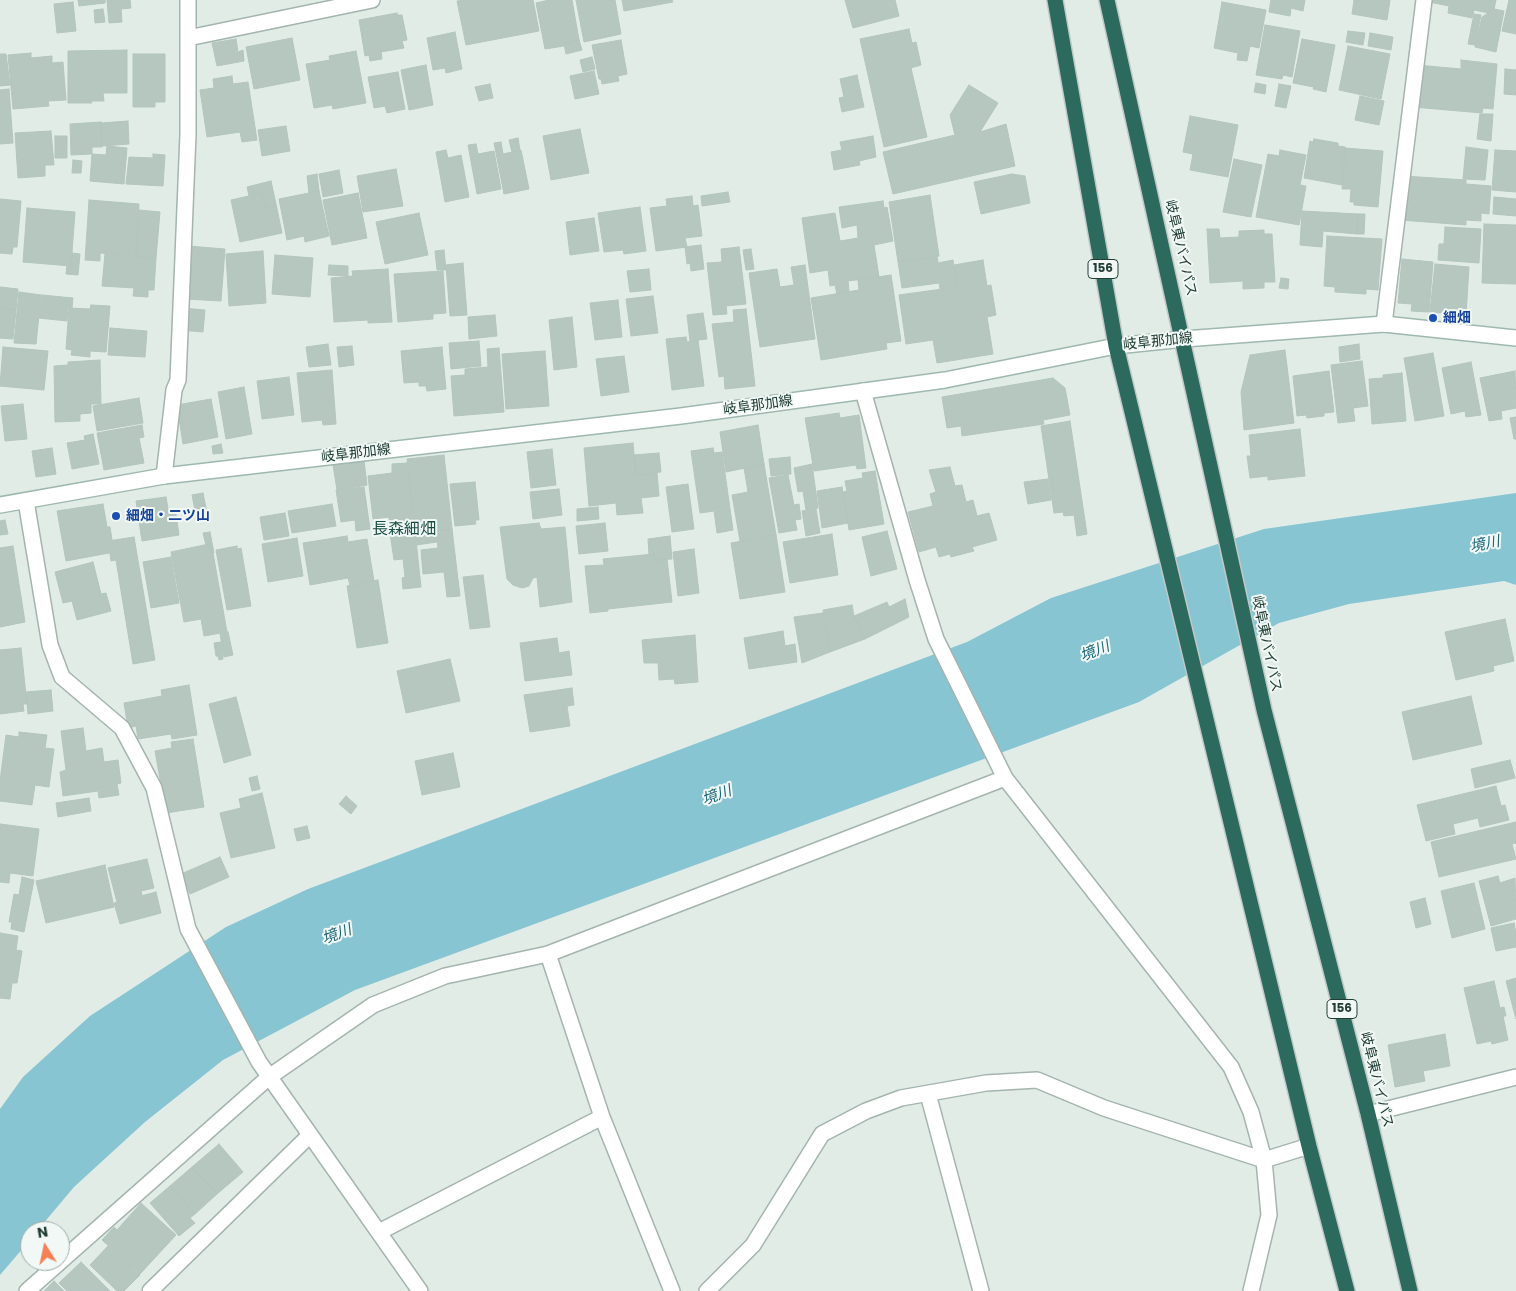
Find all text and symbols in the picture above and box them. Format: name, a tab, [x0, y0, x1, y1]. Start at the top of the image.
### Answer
street label: 岐阜東バイパス	[1161, 198, 1199, 298]
road number: 156	[1088, 260, 1118, 278]
place label: 細畑	[1443, 310, 1471, 326]
marker: 細畑	[1427, 312, 1439, 324]
street label: 岐阜那加線	[1122, 330, 1194, 354]
street label: 岐阜那加線	[722, 393, 794, 419]
street label: 岐阜那加線	[320, 441, 392, 467]
place label: 細畑・二ツ山	[126, 508, 210, 524]
marker: 細畑・二ツ山	[110, 510, 122, 522]
district label: 長森細畑	[372, 520, 436, 540]
water label: 境川	[1468, 533, 1502, 557]
street label: 岐阜東バイパス	[1248, 594, 1284, 694]
water label: 境川	[1078, 638, 1112, 666]
water label: 境川	[700, 782, 734, 810]
water label: 境川	[320, 921, 354, 949]
road number: 156	[1327, 1000, 1357, 1019]
street label: 岐阜東バイパス	[1356, 1030, 1396, 1130]
north arrow	[20, 1221, 70, 1271]
text: N	[36, 1221, 49, 1243]

